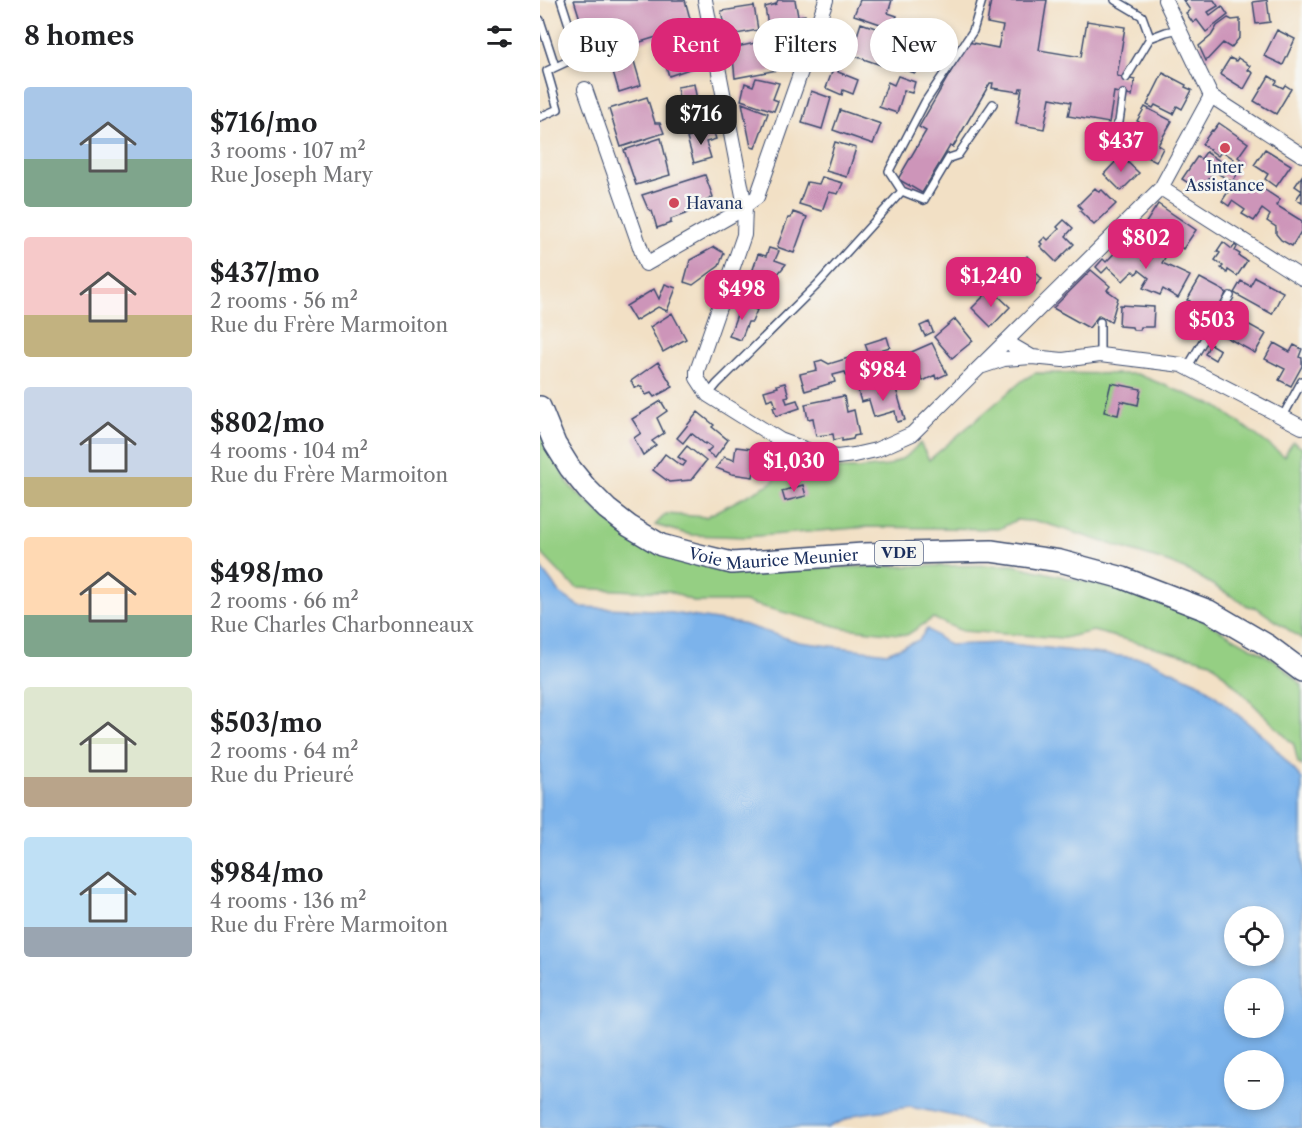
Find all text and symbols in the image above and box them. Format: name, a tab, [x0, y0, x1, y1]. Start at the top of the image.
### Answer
chip: Buy	[558, 18, 639, 72]
chip: Rent	[651, 18, 741, 72]
chip: Filters	[753, 18, 858, 72]
chip: New	[870, 18, 958, 72]
text: 8 homes	[24, 20, 134, 52]
icon: filters	[483, 20, 516, 53]
pin: $716	[665, 95, 737, 146]
text: $716	[680, 102, 722, 126]
text: $716/mo	[210, 107, 317, 139]
icon: home	[72, 111, 144, 183]
pin: $437	[1085, 122, 1157, 173]
text: $437	[1099, 129, 1143, 153]
text: 3 rooms · 107 m²	[210, 139, 366, 163]
marker: Inter Assistance	[1218, 141, 1232, 155]
place label: Inter Assistance	[1184, 157, 1265, 195]
text: Rue Joseph Mary	[210, 163, 373, 187]
place label: Havana	[686, 193, 743, 213]
marker: Havana	[667, 196, 681, 210]
pin: $802	[1110, 219, 1182, 270]
text: $802	[1122, 226, 1170, 250]
text: $437/mo	[210, 257, 320, 289]
pin: $1,240	[942, 257, 1040, 308]
icon: home	[72, 261, 144, 333]
text: $1,240	[960, 264, 1022, 288]
pin: $498	[706, 270, 778, 321]
text: $498	[718, 277, 766, 301]
text: 2 rooms · 56 m²	[210, 289, 358, 313]
pin: $503	[1176, 301, 1248, 352]
text: $503	[1189, 308, 1235, 332]
text: Rue du Frère Marmoiton	[210, 313, 448, 337]
pin: $984	[847, 351, 919, 402]
text: $984	[859, 358, 907, 382]
text: $802/mo	[210, 407, 325, 439]
icon: home	[72, 411, 144, 483]
text: 4 rooms · 104 m²	[210, 439, 368, 463]
pin: $1,030	[745, 442, 843, 493]
text: $1,030	[763, 449, 825, 473]
text: Rue du Frère Marmoiton	[210, 463, 448, 487]
road number: VDE	[875, 541, 923, 565]
street label: Voie Maurice Meunier	[685, 542, 859, 573]
text: $498/mo	[210, 557, 324, 589]
icon: home	[72, 561, 144, 633]
text: 2 rooms · 66 m²	[210, 589, 359, 613]
text: Rue Charles Charbonneaux	[210, 613, 474, 637]
text: $503/mo	[210, 707, 322, 739]
icon: home	[72, 711, 144, 783]
text: 2 rooms · 64 m²	[210, 739, 359, 763]
text: Rue du Prieuré	[210, 763, 354, 787]
text: $984/mo	[210, 857, 324, 889]
icon: home	[72, 861, 144, 933]
text: 4 rooms · 136 m²	[210, 889, 366, 913]
map controls	[1224, 906, 1284, 1110]
button: locate	[1224, 906, 1284, 966]
text: Rue du Frère Marmoiton	[210, 913, 448, 937]
button: +	[1224, 978, 1284, 1038]
button: −	[1224, 1050, 1284, 1110]

